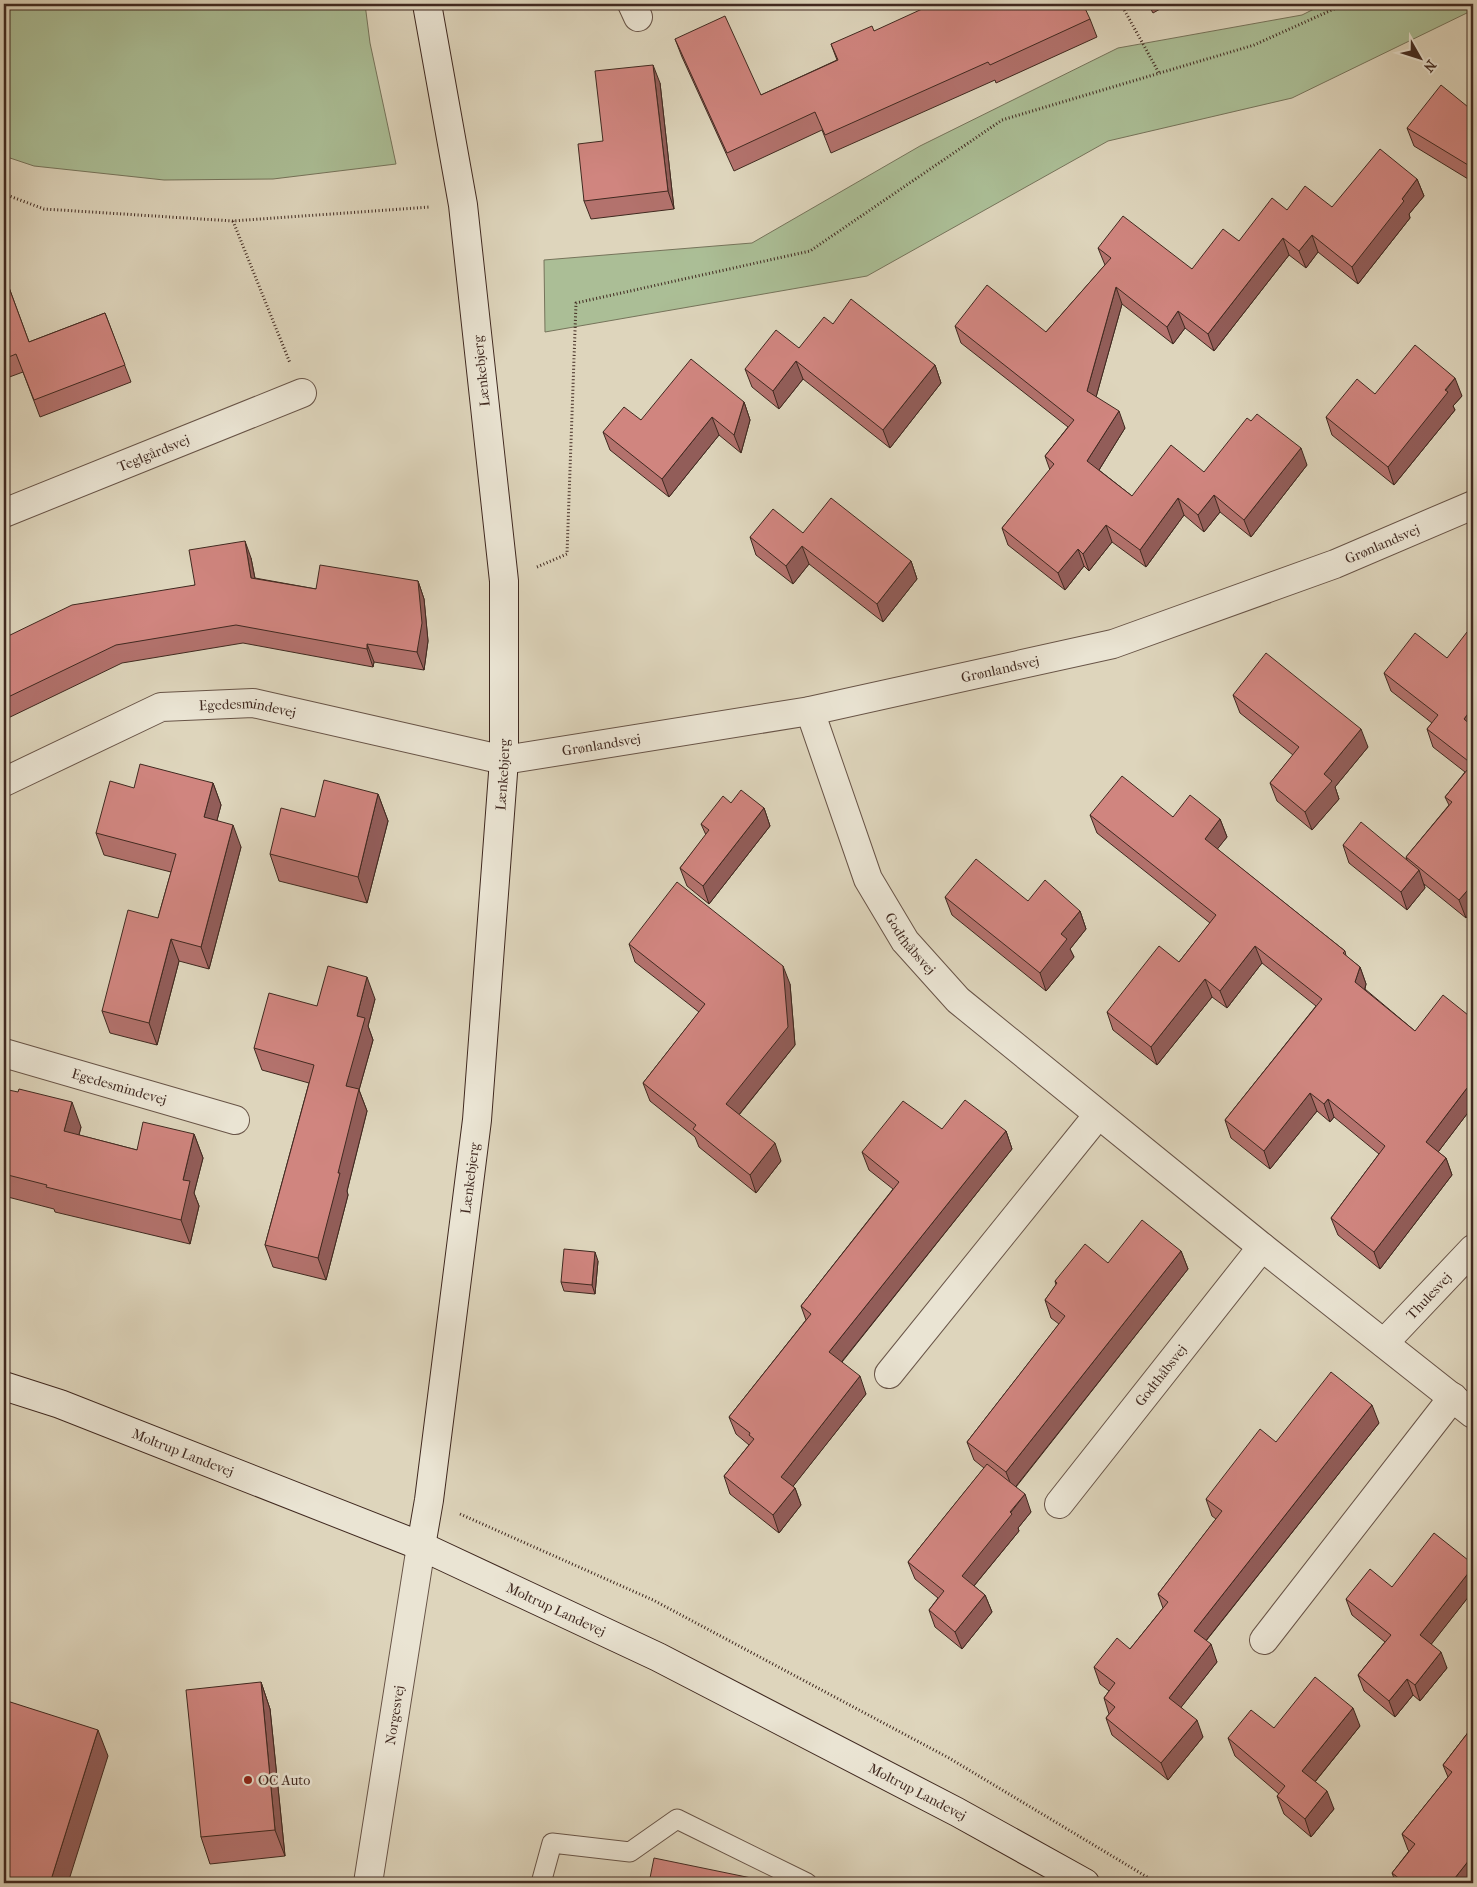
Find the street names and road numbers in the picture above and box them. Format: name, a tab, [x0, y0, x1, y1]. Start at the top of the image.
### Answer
street label: Lænkebjerg	[469, 334, 494, 407]
street label: Teglgårdsvej	[115, 431, 192, 475]
street label: Grønlandsvej	[1343, 521, 1422, 568]
street label: Grønlandsvej	[960, 653, 1041, 686]
street label: Egedesmindevej	[198, 695, 298, 722]
street label: Grønlandsvej	[561, 730, 642, 760]
street label: Lænkebjerg	[492, 738, 513, 811]
street label: Godthåbsvej	[881, 910, 939, 978]
street label: Egedesmindevej	[70, 1065, 169, 1109]
street label: Lænkebjerg	[457, 1141, 483, 1215]
street label: Thulesvej	[1403, 1269, 1455, 1323]
street label: Godthåbsvej	[1132, 1341, 1191, 1410]
street label: Moltrup Landevej	[130, 1425, 236, 1480]
street label: Moltrup Landevej	[504, 1579, 608, 1640]
street label: Norgesvej	[382, 1684, 408, 1746]
street label: Moltrup Landevej	[866, 1760, 969, 1825]

